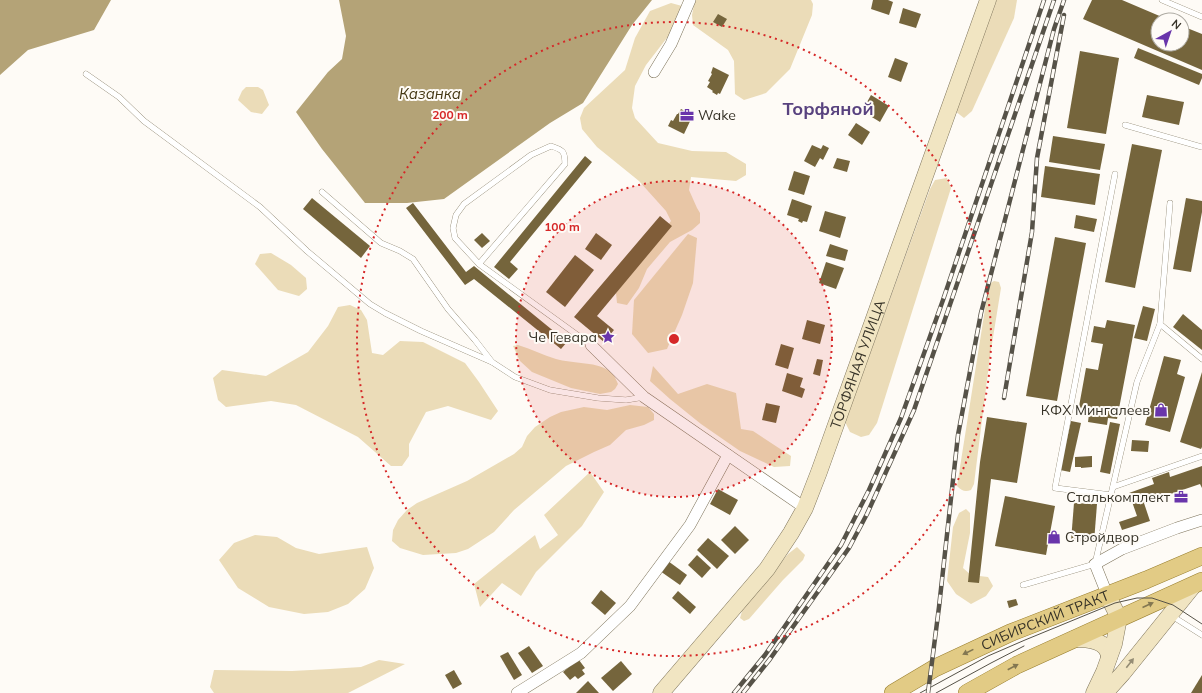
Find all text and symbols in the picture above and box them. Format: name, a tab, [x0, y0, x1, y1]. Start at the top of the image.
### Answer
north arrow	[1150, 12, 1190, 52]
text: N	[1169, 16, 1184, 32]
water label: Казанка	[399, 84, 461, 103]
district label: Торфяной	[783, 97, 873, 120]
place label: Wake	[698, 106, 736, 124]
text: 200 m	[432, 107, 468, 122]
office icon: Wake	[679, 107, 695, 123]
text: 100 m	[544, 219, 580, 234]
street label: ТОРФЯНАЯ УЛИЦА	[826, 297, 889, 431]
place label: Че Гевара	[529, 328, 597, 346]
place icon: Че Гевара	[600, 329, 616, 345]
centre of rings	[667, 332, 681, 346]
place label: КФХ Мингалеев	[1041, 401, 1150, 419]
shop icon: КФХ Мингалеев	[1153, 402, 1169, 418]
place label: Сталькомплект	[1066, 488, 1171, 506]
office icon: Сталькомплект	[1173, 489, 1189, 505]
place label: Стройдвор	[1065, 528, 1139, 546]
shop icon: Стройдвор	[1046, 529, 1062, 545]
street label: СИБИРСКИЙ ТРАКТ	[978, 586, 1112, 654]
one-way arrow	[1142, 602, 1154, 609]
one-way arrow	[962, 649, 974, 655]
one-way arrow	[1126, 658, 1135, 669]
one-way arrow	[1007, 664, 1019, 670]

